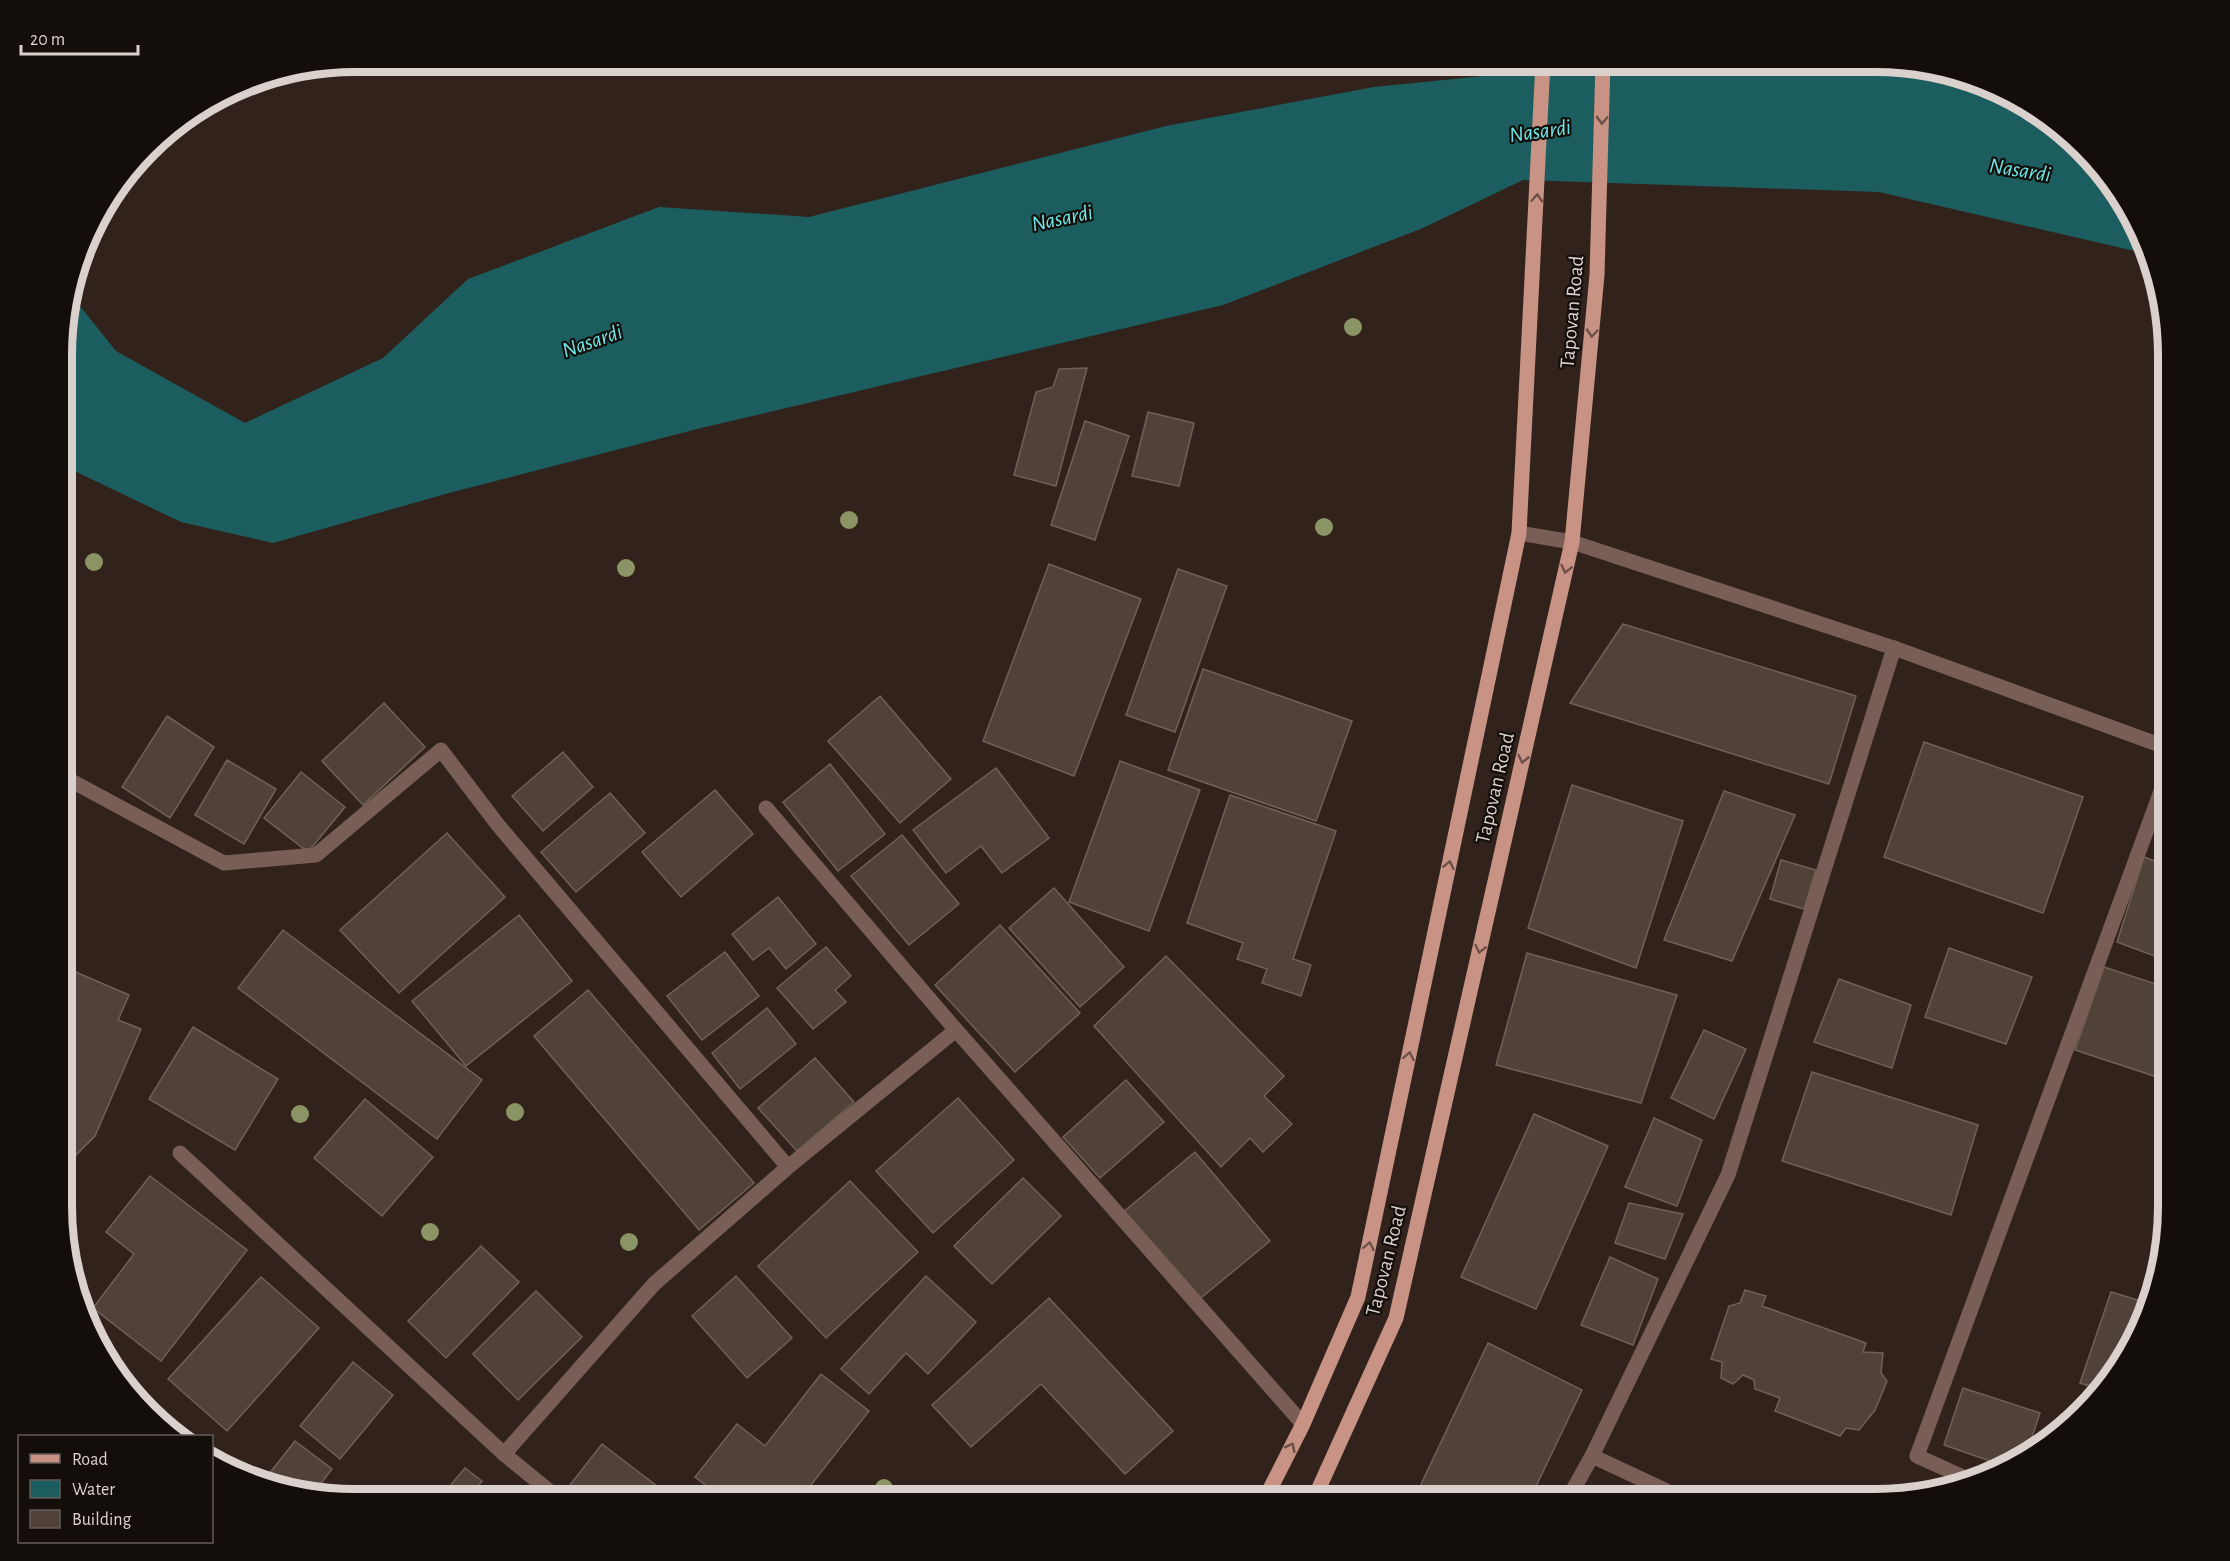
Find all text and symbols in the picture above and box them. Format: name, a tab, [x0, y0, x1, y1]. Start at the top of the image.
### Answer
scale bar	[21, 18, 138, 56]
text: 20 m	[30, 31, 65, 49]
water label: Nasardi	[1508, 116, 1572, 146]
one-way arrow	[1595, 116, 1608, 125]
water label: Nasardi	[1988, 154, 2052, 186]
one-way arrow	[1530, 194, 1543, 203]
water label: Nasardi	[1029, 201, 1095, 235]
street label: Tapovan Road	[1557, 254, 1587, 369]
water label: Nasardi	[559, 320, 625, 361]
one-way arrow	[1586, 329, 1599, 338]
one-way arrow	[1561, 564, 1574, 574]
street label: Tapovan Road	[1472, 730, 1518, 846]
one-way arrow	[1517, 754, 1530, 764]
one-way arrow	[1442, 860, 1455, 870]
one-way arrow	[1474, 944, 1487, 954]
one-way arrow	[1402, 1051, 1415, 1061]
street label: Tapovan Road	[1362, 1203, 1410, 1319]
one-way arrow	[1362, 1242, 1375, 1252]
legend	[18, 1435, 213, 1543]
one-way arrow	[1284, 1442, 1296, 1453]
text: Road	[72, 1451, 108, 1469]
text: Water	[72, 1481, 115, 1499]
text: Building	[72, 1511, 132, 1529]

